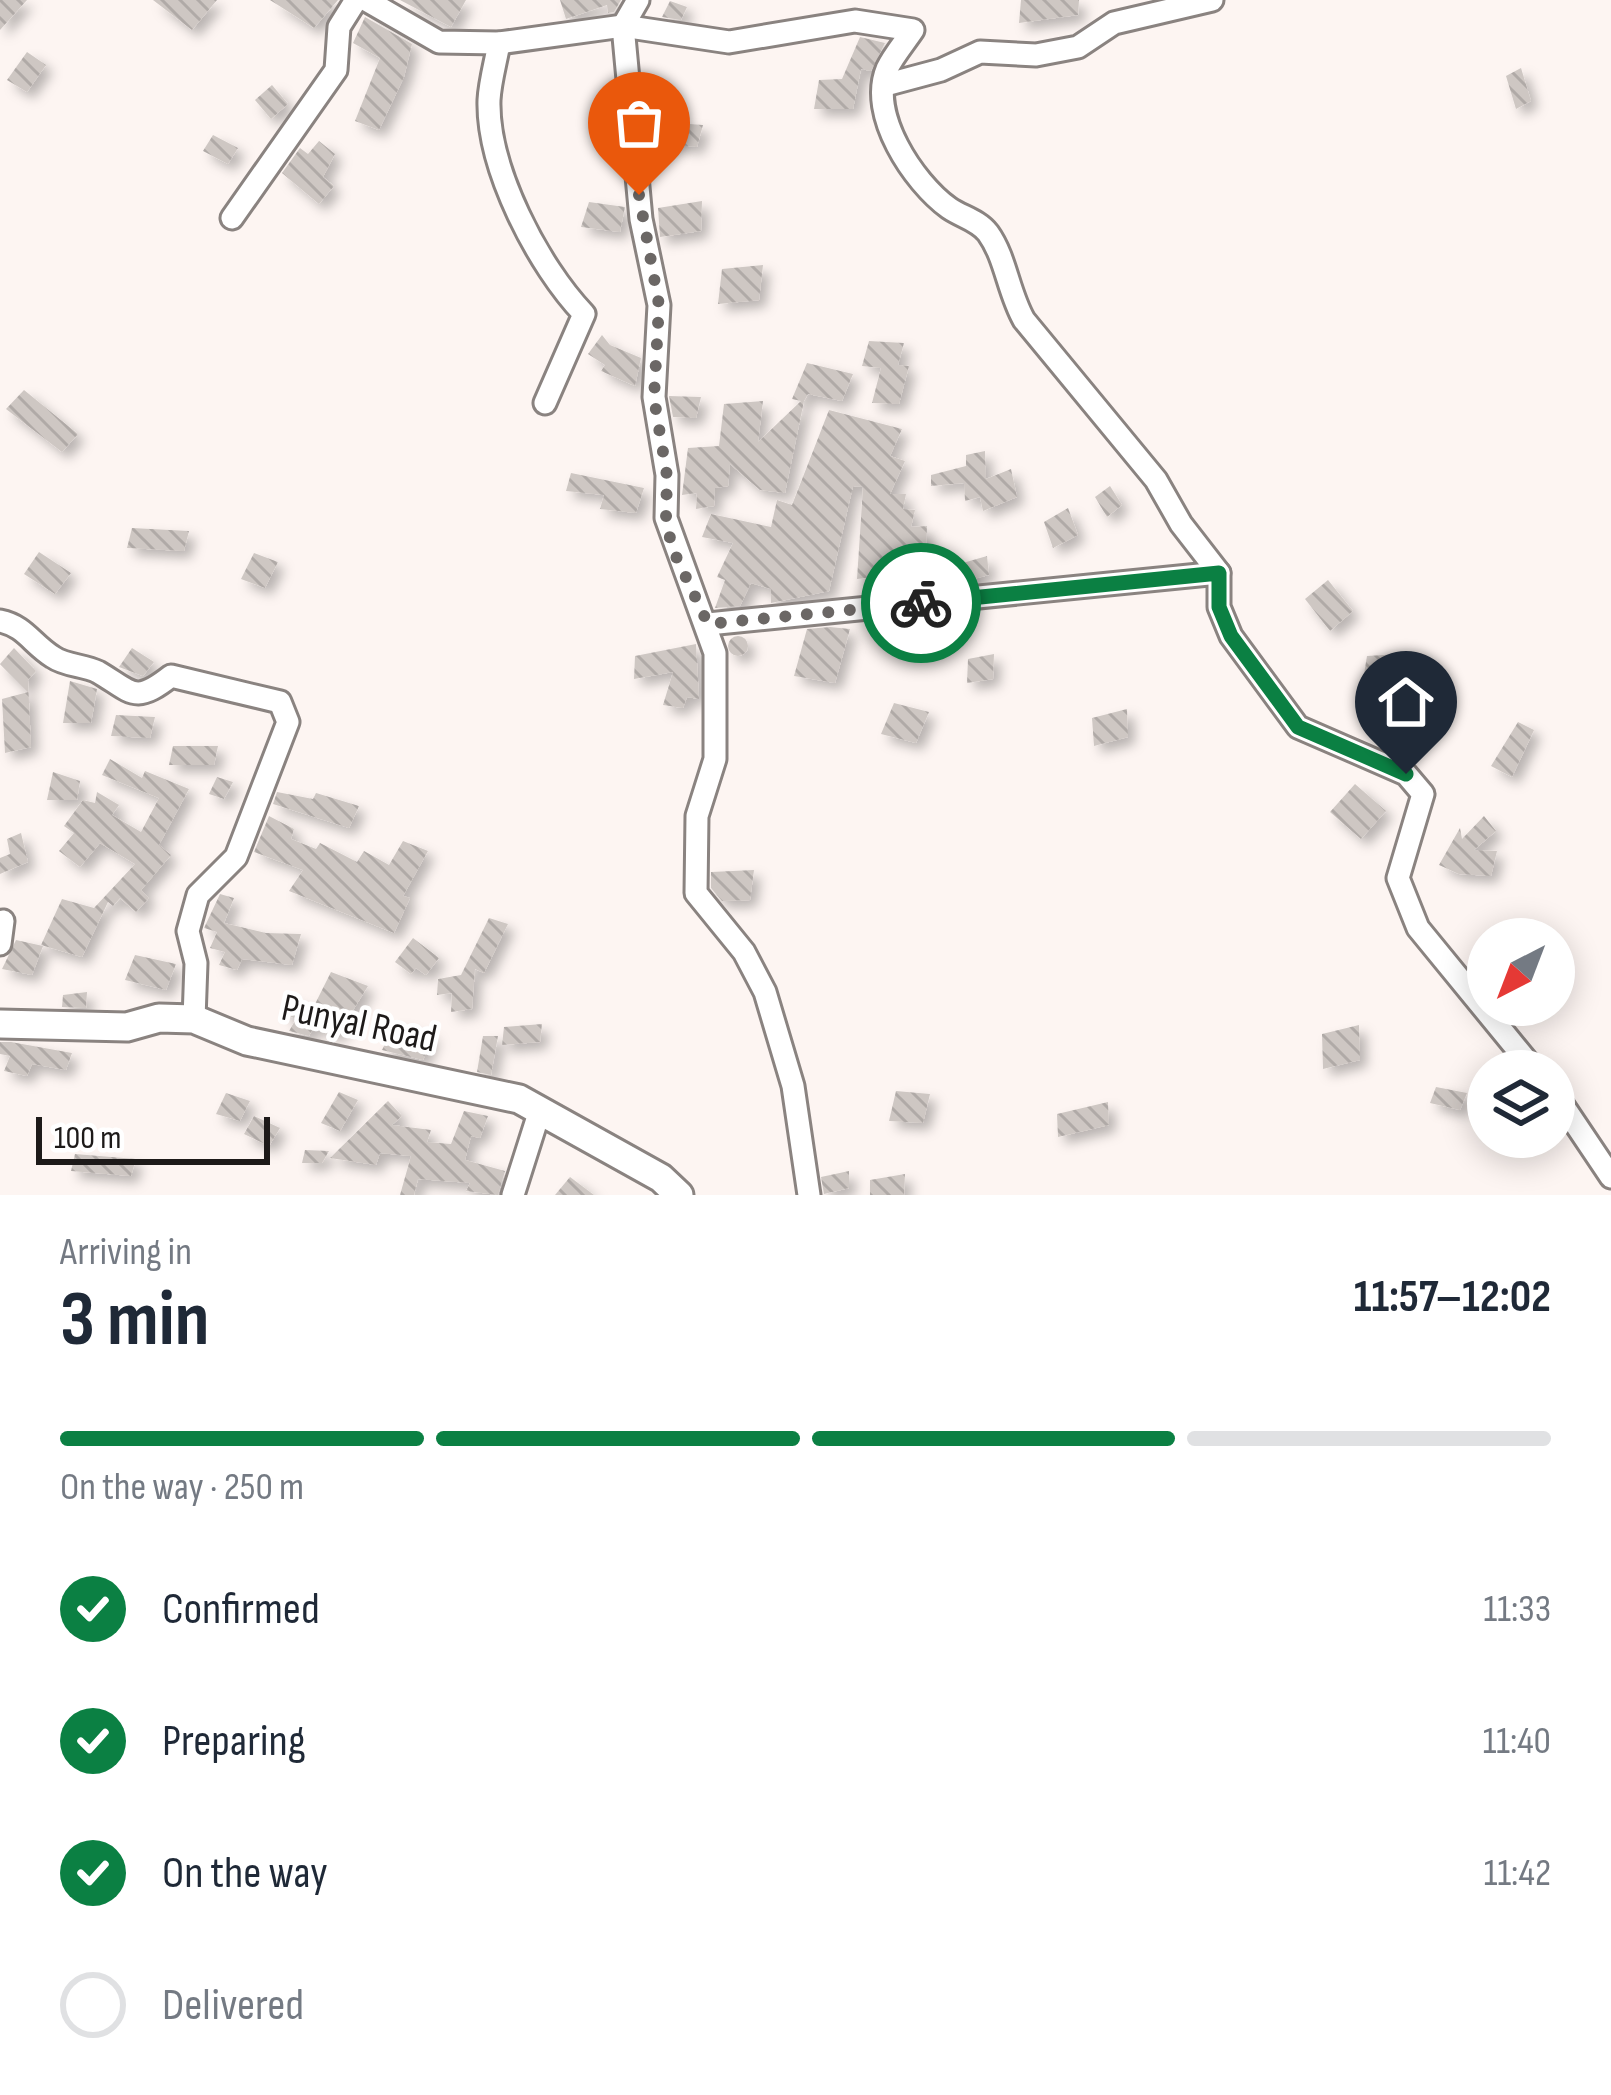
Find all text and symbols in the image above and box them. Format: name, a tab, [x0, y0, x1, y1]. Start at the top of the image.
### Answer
pin	[588, 72, 690, 195]
icon: bag	[606, 90, 672, 156]
courier	[861, 543, 981, 663]
icon: bike	[888, 570, 954, 636]
pin	[1355, 651, 1457, 774]
icon: home	[1373, 669, 1439, 735]
north arrow	[1467, 918, 1575, 1026]
map controls	[1467, 918, 1575, 1158]
street label: Punyal Road	[277, 985, 441, 1063]
button: layers	[1467, 1050, 1575, 1158]
scale bar	[36, 1111, 270, 1164]
text: 100 m	[54, 1118, 121, 1158]
text: Arriving in	[60, 1229, 192, 1276]
text: 11:57–12:02	[1354, 1270, 1551, 1325]
text: 3 min	[60, 1274, 209, 1367]
text: On the way · 250 m	[60, 1464, 304, 1511]
icon: check	[60, 1576, 126, 1642]
text: Confirmed	[162, 1582, 320, 1637]
text: 11:33	[1484, 1586, 1551, 1633]
icon: check	[60, 1708, 126, 1774]
text: Preparing	[162, 1714, 306, 1769]
text: 11:40	[1483, 1718, 1551, 1765]
icon: check	[60, 1840, 126, 1906]
text: On the way	[162, 1846, 328, 1901]
text: 11:42	[1484, 1850, 1551, 1897]
text: Delivered	[162, 1978, 304, 2033]

